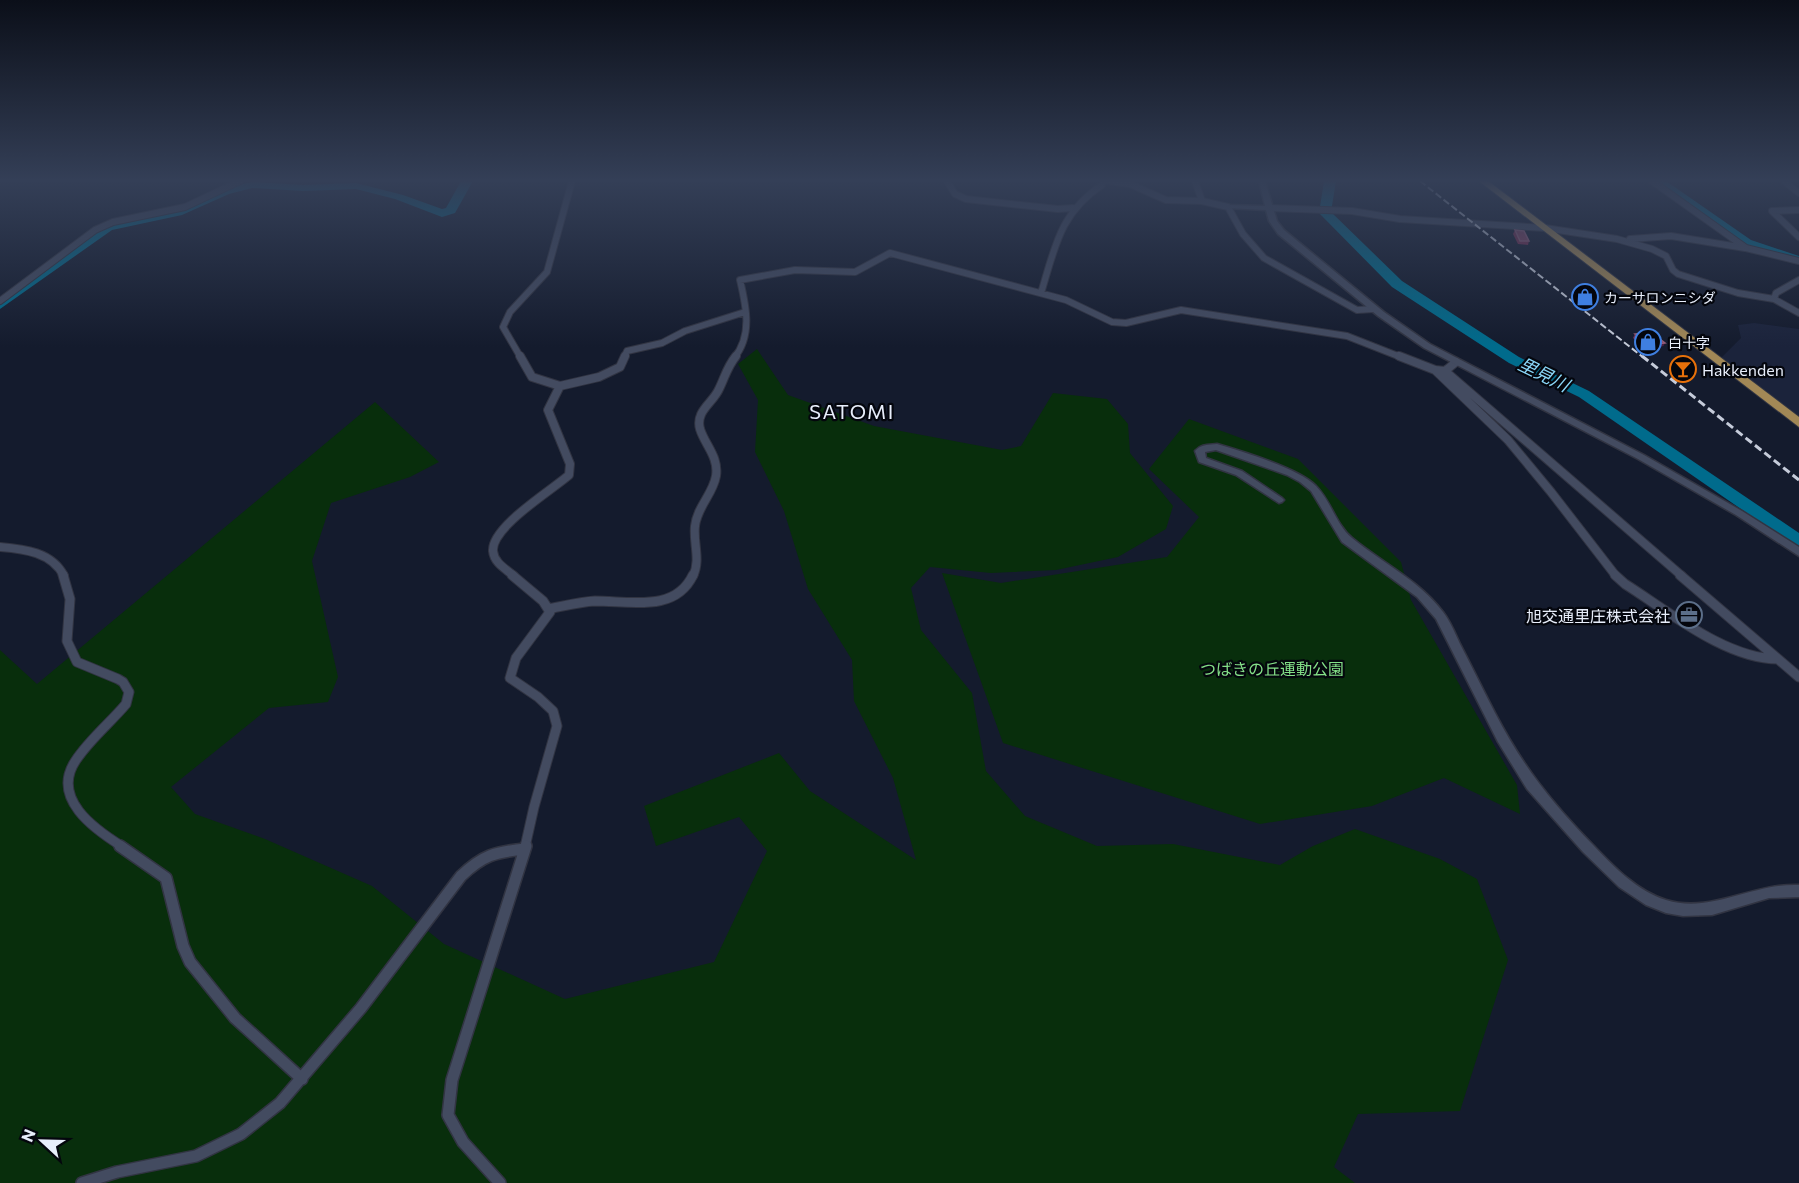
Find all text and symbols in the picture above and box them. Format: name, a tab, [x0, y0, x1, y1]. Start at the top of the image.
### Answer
shop icon: カーサロンニシダ	[1570, 282, 1600, 312]
place label: カーサロンニシダ	[1604, 289, 1716, 306]
shop icon: 白十字	[1633, 327, 1663, 357]
place label: 白十字	[1668, 334, 1710, 351]
water label: 里見川	[1515, 352, 1575, 397]
bar icon: Hakkenden	[1668, 354, 1698, 384]
place label: Hakkenden	[1702, 360, 1784, 379]
district label: SATOMI	[809, 399, 895, 423]
office icon: 旭交通里庄株式会社	[1674, 600, 1704, 630]
place label: 旭交通里庄株式会社	[1526, 606, 1670, 625]
park label: つばきの丘運動公園	[1200, 659, 1344, 678]
north arrow	[12, 1111, 72, 1171]
text: N	[17, 1126, 39, 1144]

